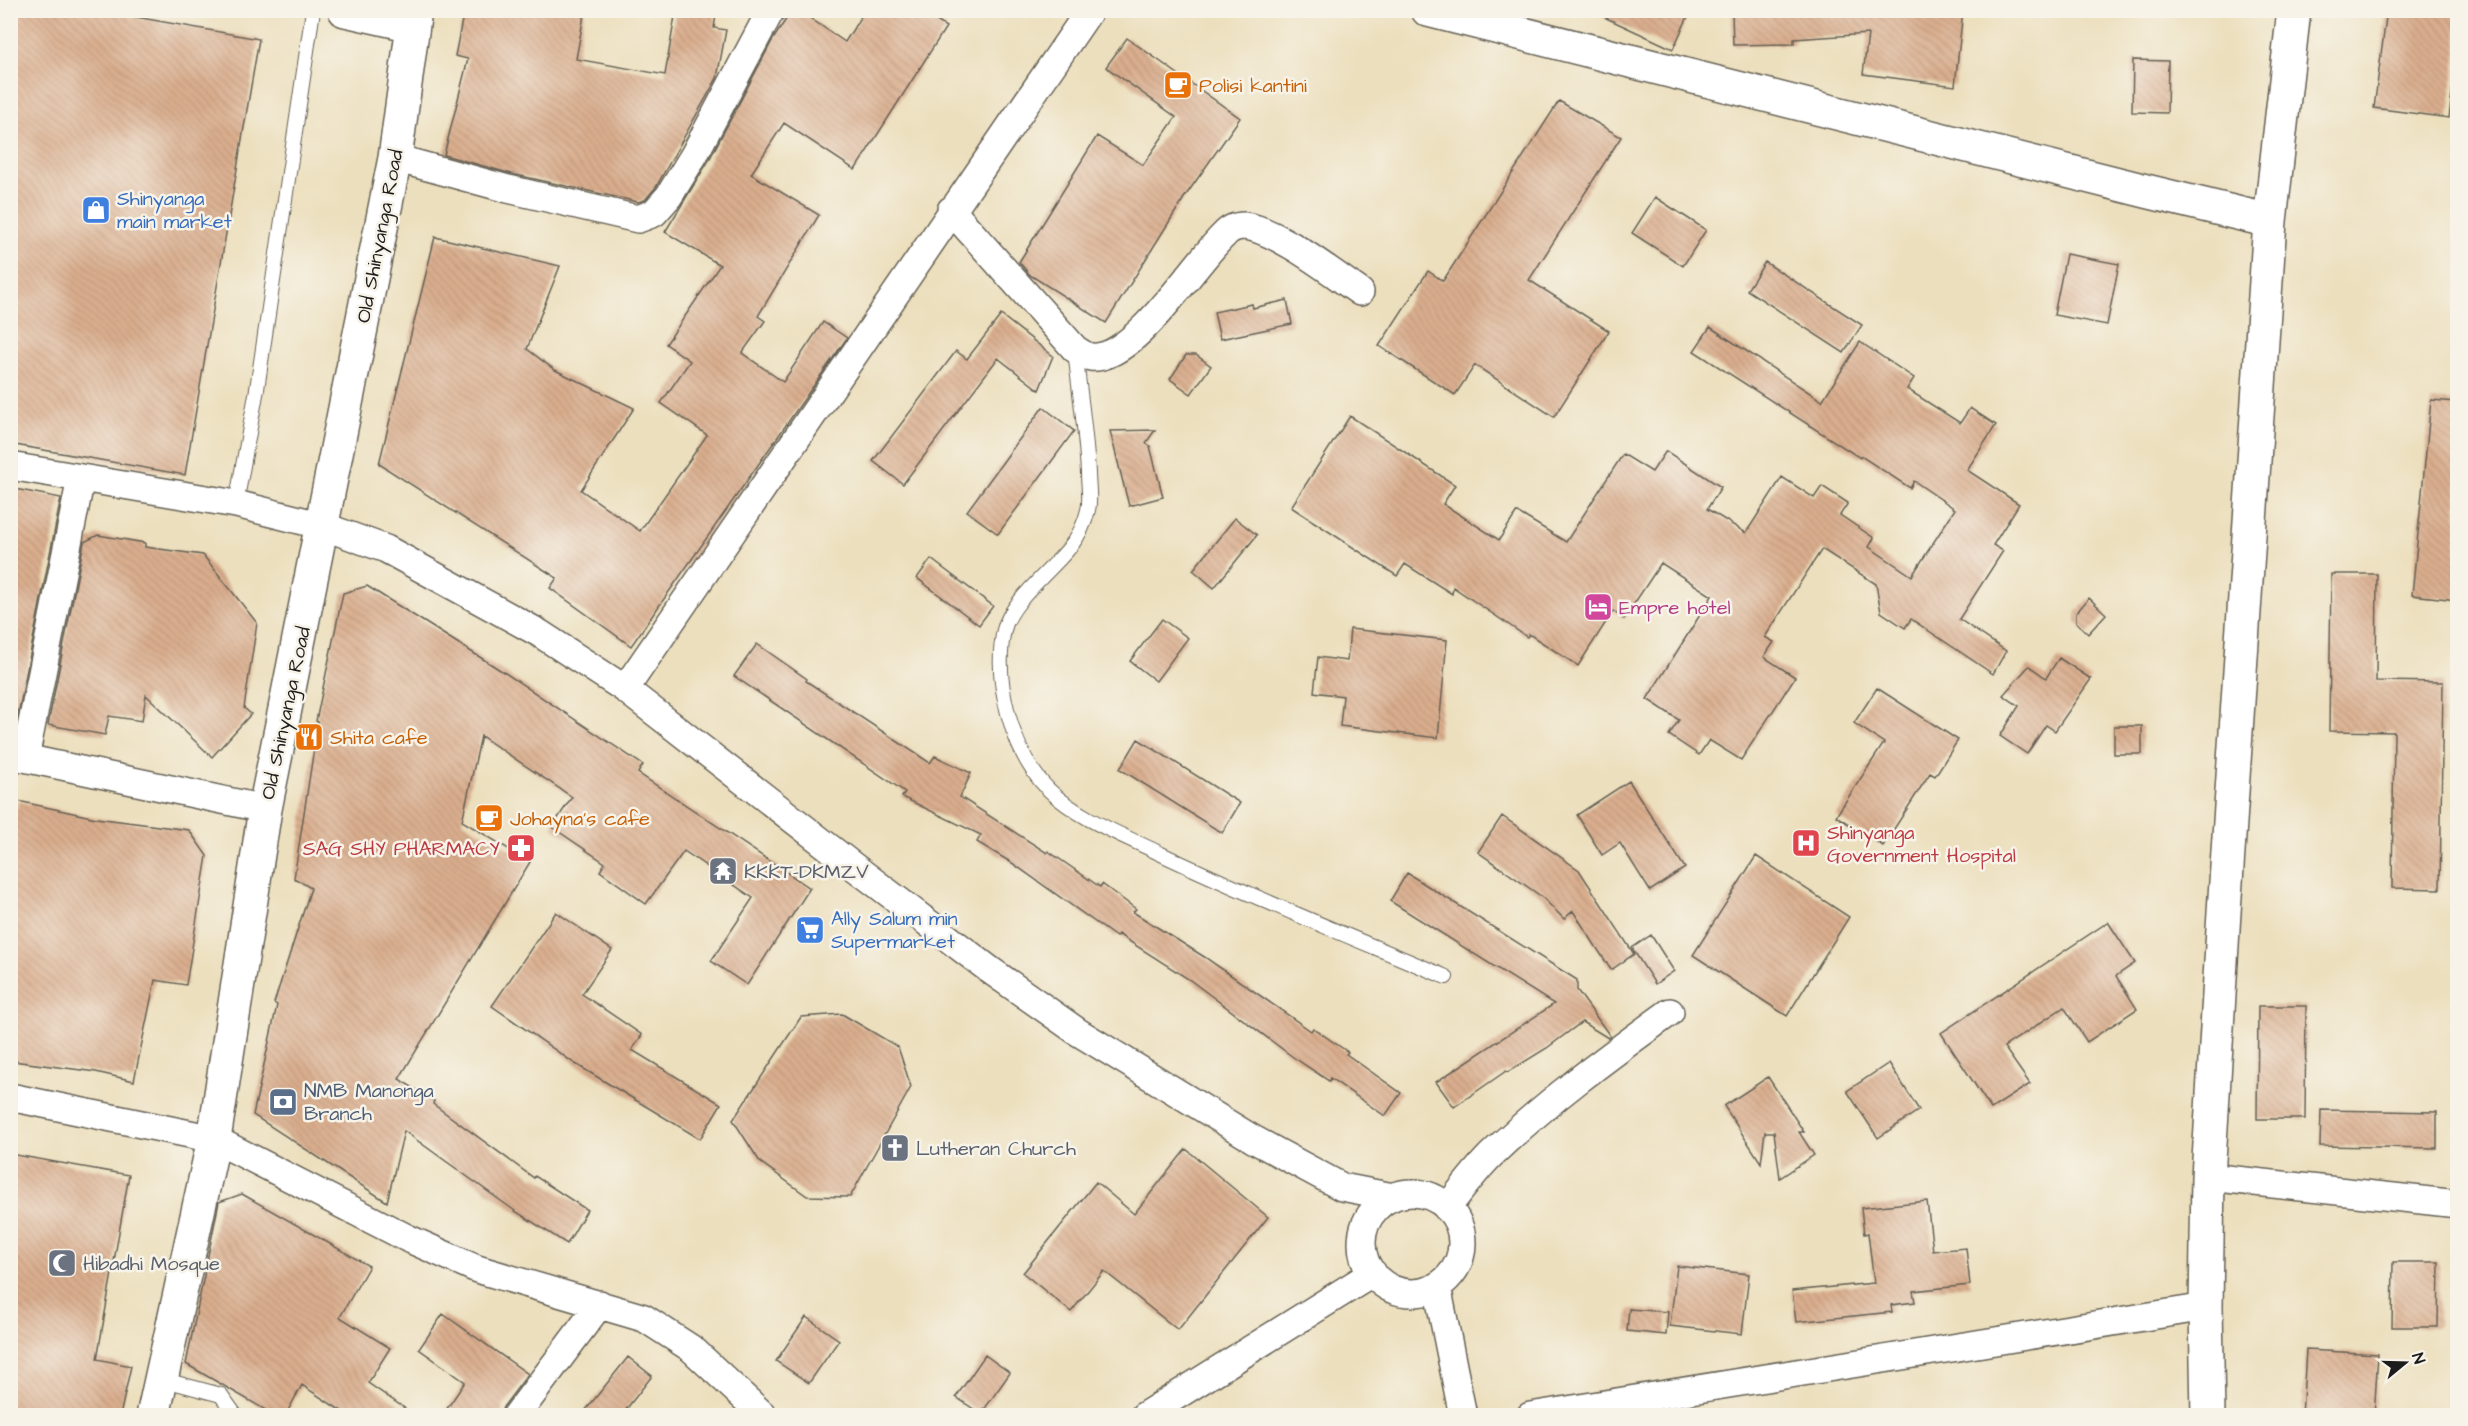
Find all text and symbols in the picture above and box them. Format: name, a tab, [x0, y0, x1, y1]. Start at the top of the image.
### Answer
cafe icon: Polisi kantini	[1162, 69, 1194, 101]
place label: Polisi kantini	[1199, 72, 1307, 100]
street label: Old Shinyanga Road	[349, 147, 412, 326]
place label: Shinyanga main market	[117, 185, 232, 236]
shop icon: Shinyanga main market	[80, 194, 112, 226]
hotel icon: Empre hotel	[1582, 591, 1614, 623]
place label: Empre hotel	[1619, 594, 1731, 622]
street label: Old Shinyanga Road	[254, 624, 319, 802]
restaurant icon: Shita cafe	[293, 721, 325, 753]
place label: Shita cafe	[330, 724, 428, 752]
cafe icon: Johayna's cafe	[473, 802, 505, 834]
place label: Johayna's cafe	[510, 805, 650, 834]
place label: Shinyanga Government Hospital	[1827, 819, 2016, 870]
hospital icon: Shinyanga Government Hospital	[1790, 827, 1822, 859]
pharmacy icon: SAG SHY PHARMACY	[505, 832, 537, 864]
place label: SAG SHY PHARMACY	[303, 835, 500, 863]
temple icon: KKKT-DKMZV	[707, 855, 739, 887]
place label: KKKT-DKMZV	[744, 858, 869, 886]
place label: Ally Salum min Supermarket	[831, 905, 958, 956]
supermarket icon: Ally Salum min Supermarket	[794, 914, 826, 946]
place label: NMB Manonga Branch	[304, 1077, 434, 1128]
bank icon: NMB Manonga Branch	[267, 1086, 299, 1118]
church icon: Lutheran Church	[879, 1132, 911, 1164]
place label: Lutheran Church	[916, 1135, 1076, 1163]
mosque icon: Hibadhi Mosque	[46, 1247, 78, 1279]
place label: Hibadhi Mosque	[83, 1250, 220, 1278]
north arrow	[2375, 1333, 2435, 1393]
text: N	[2406, 1350, 2430, 1367]

